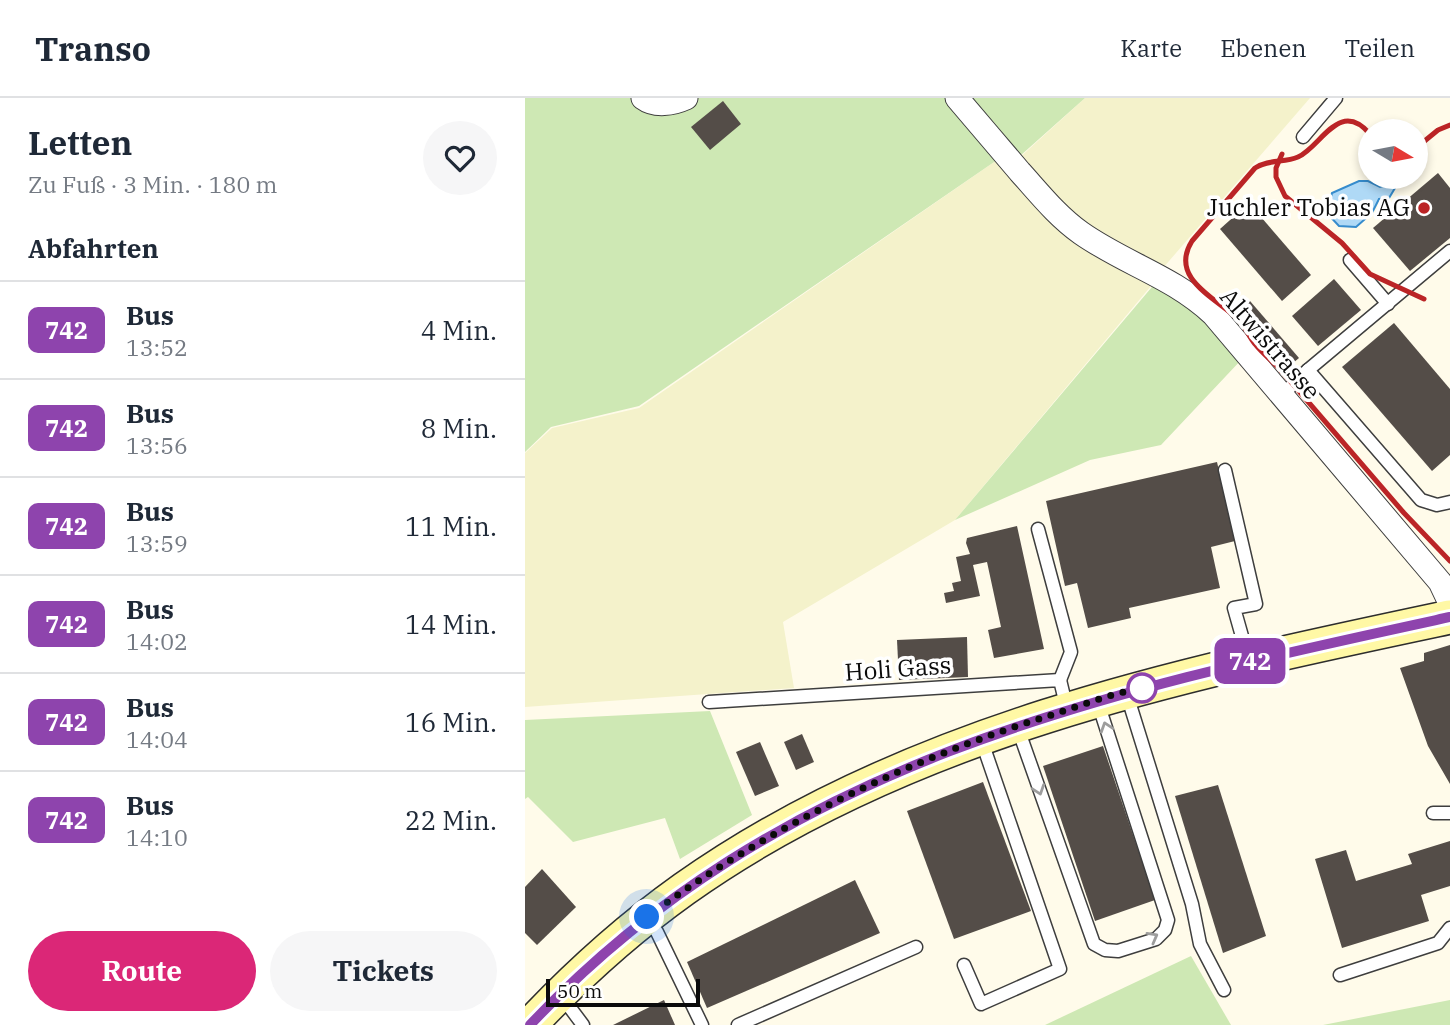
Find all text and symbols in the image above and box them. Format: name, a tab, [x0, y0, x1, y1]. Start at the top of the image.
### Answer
text: Transo	[35, 27, 151, 70]
text: Karte	[1120, 32, 1182, 64]
text: Ebenen	[1220, 32, 1307, 64]
text: Teilen	[1345, 32, 1415, 64]
north arrow	[1358, 119, 1428, 189]
map controls	[1358, 119, 1428, 189]
text: Letten	[28, 121, 132, 164]
button: heart	[423, 121, 497, 195]
text: Zu Fuß · 3 Min. · 180 m	[28, 169, 277, 199]
place label: Juchler Tobias AG	[1207, 191, 1410, 223]
marker: Juchler Tobias AG	[1416, 200, 1432, 216]
text: Abfahrten	[28, 231, 159, 265]
street label: Altwistrasse	[1213, 281, 1328, 406]
text: Bus	[126, 298, 174, 332]
text: 4 Min.	[421, 313, 497, 347]
text: 742	[45, 314, 88, 346]
text: 13:52	[126, 332, 188, 362]
text: Bus	[126, 396, 174, 430]
text: 8 Min.	[421, 411, 497, 445]
text: 742	[45, 412, 88, 444]
text: 13:56	[126, 430, 188, 460]
text: Bus	[126, 494, 174, 528]
text: 11 Min.	[405, 509, 497, 543]
text: 742	[45, 510, 88, 542]
text: 13:59	[126, 528, 188, 558]
text: Bus	[126, 592, 174, 626]
text: 14 Min.	[405, 607, 497, 641]
text: 742	[45, 608, 88, 640]
text: 14:02	[126, 626, 188, 656]
line badge: 742	[1210, 638, 1290, 684]
text: 742	[1228, 645, 1272, 677]
street label: Holi Gass	[844, 648, 952, 688]
unlabelled marker	[1127, 673, 1157, 703]
text: Bus	[126, 690, 174, 724]
text: 16 Min.	[405, 705, 497, 739]
text: 742	[45, 706, 88, 738]
one-way arrow	[1100, 722, 1114, 734]
text: 14:04	[126, 724, 188, 754]
one-way arrow	[1031, 784, 1045, 796]
text: Bus	[126, 788, 174, 822]
text: 22 Min.	[405, 803, 497, 837]
text: 742	[45, 804, 88, 836]
text: 14:10	[126, 822, 188, 852]
your location	[629, 899, 664, 934]
button: Route	[28, 931, 256, 1011]
button: Tickets	[270, 931, 497, 1011]
one-way arrow	[1146, 932, 1158, 946]
scale bar	[546, 976, 700, 1008]
text: 50 m	[557, 979, 602, 1003]

